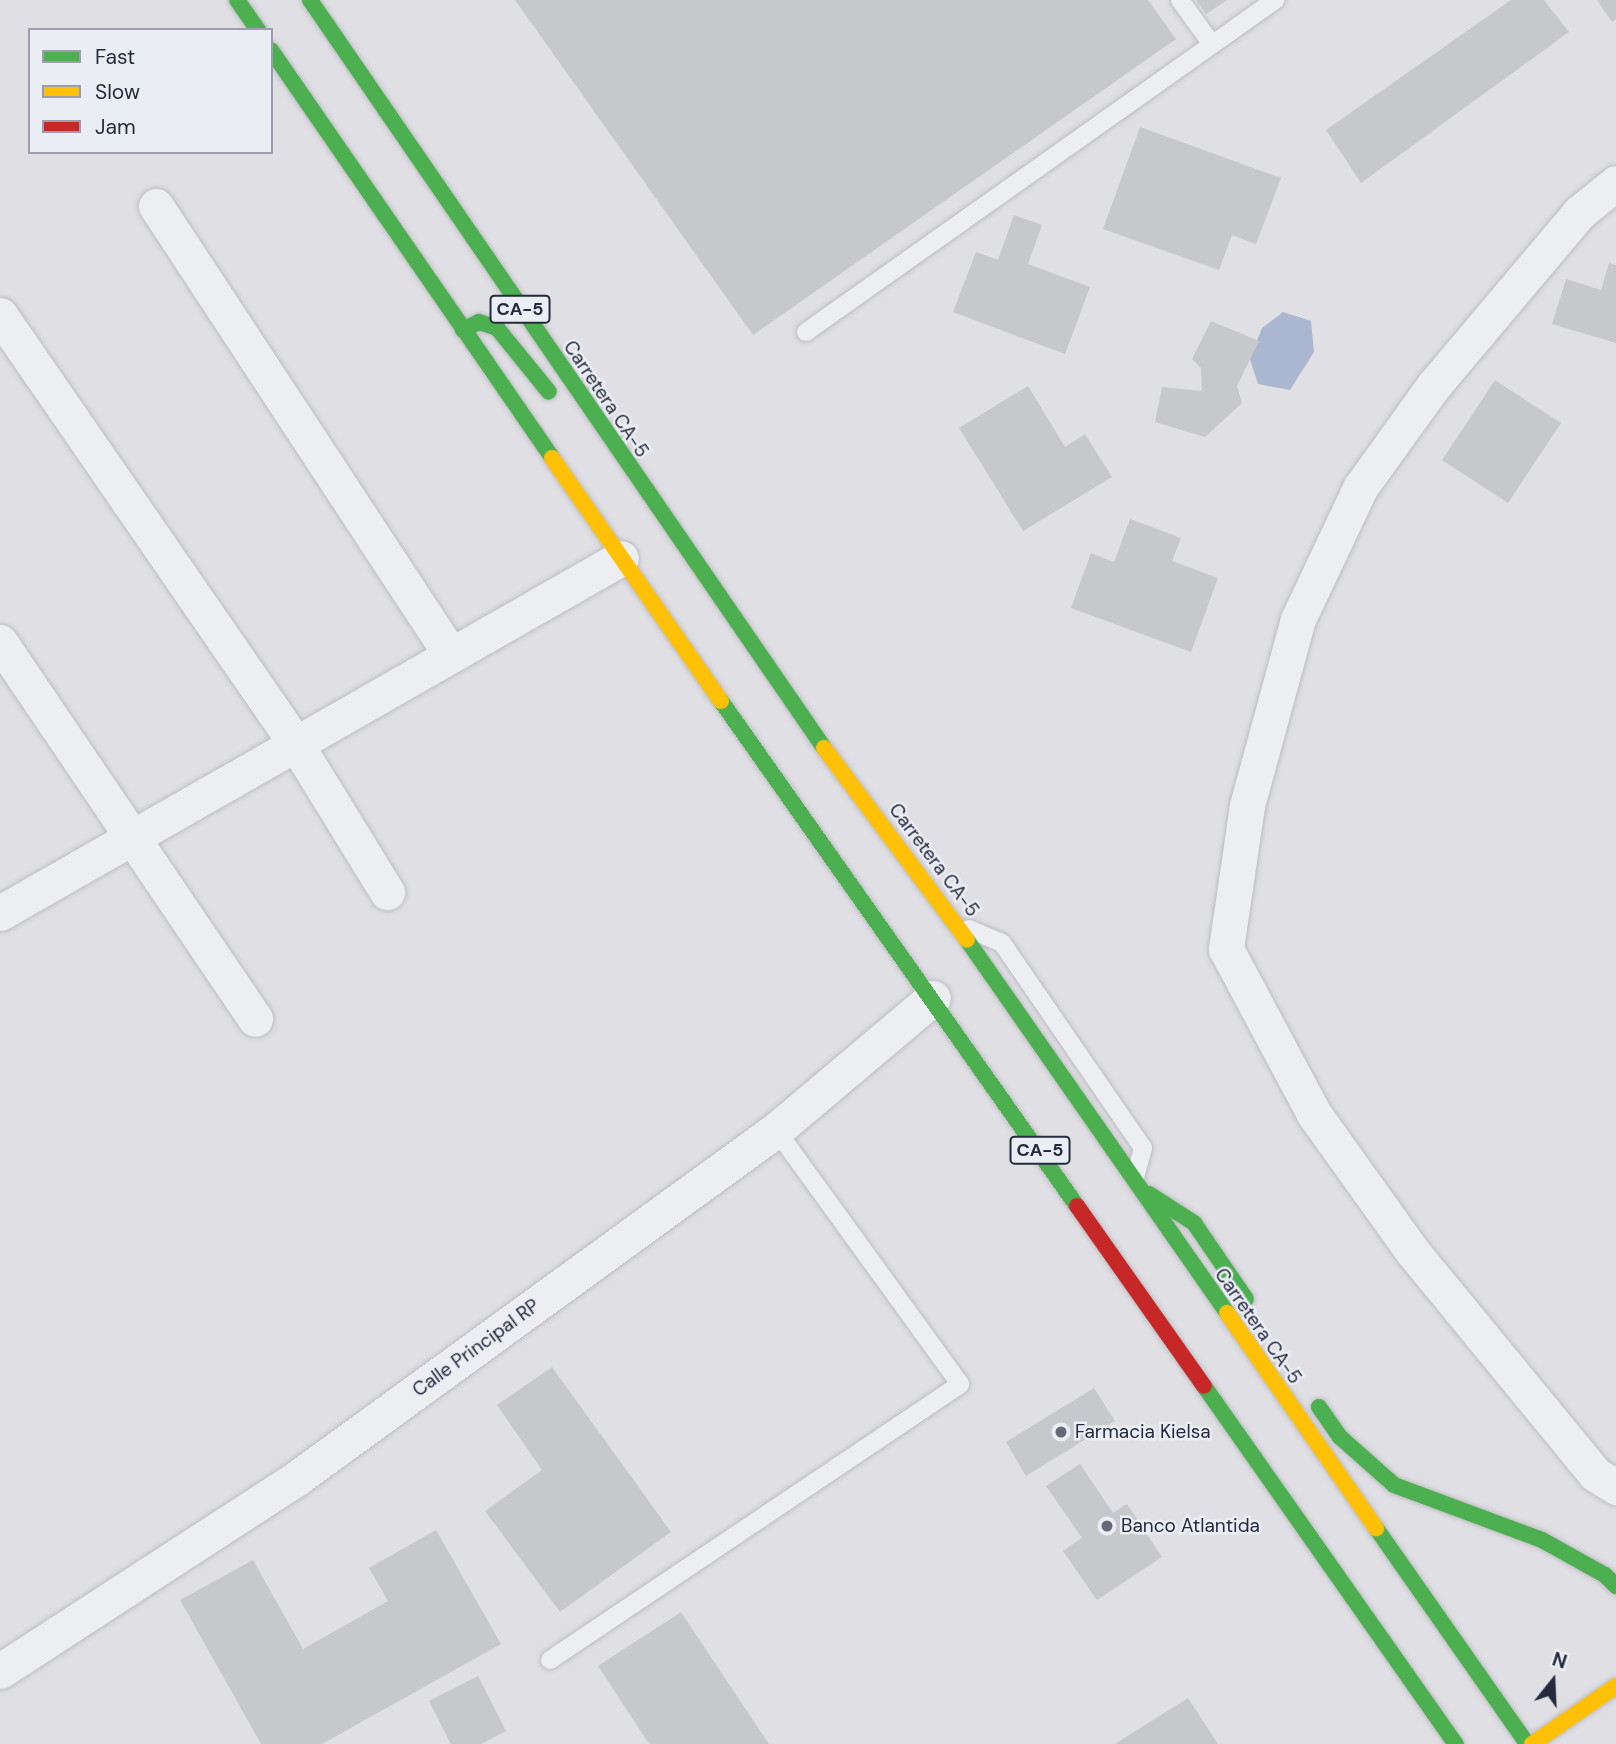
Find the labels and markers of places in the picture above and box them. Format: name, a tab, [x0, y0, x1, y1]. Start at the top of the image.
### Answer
place label: Farmacia Kielsa	[1075, 1421, 1211, 1443]
marker: Farmacia Kielsa	[1053, 1424, 1069, 1440]
place label: Banco Atlantida	[1121, 1515, 1260, 1537]
marker: Banco Atlantida	[1099, 1518, 1115, 1534]

